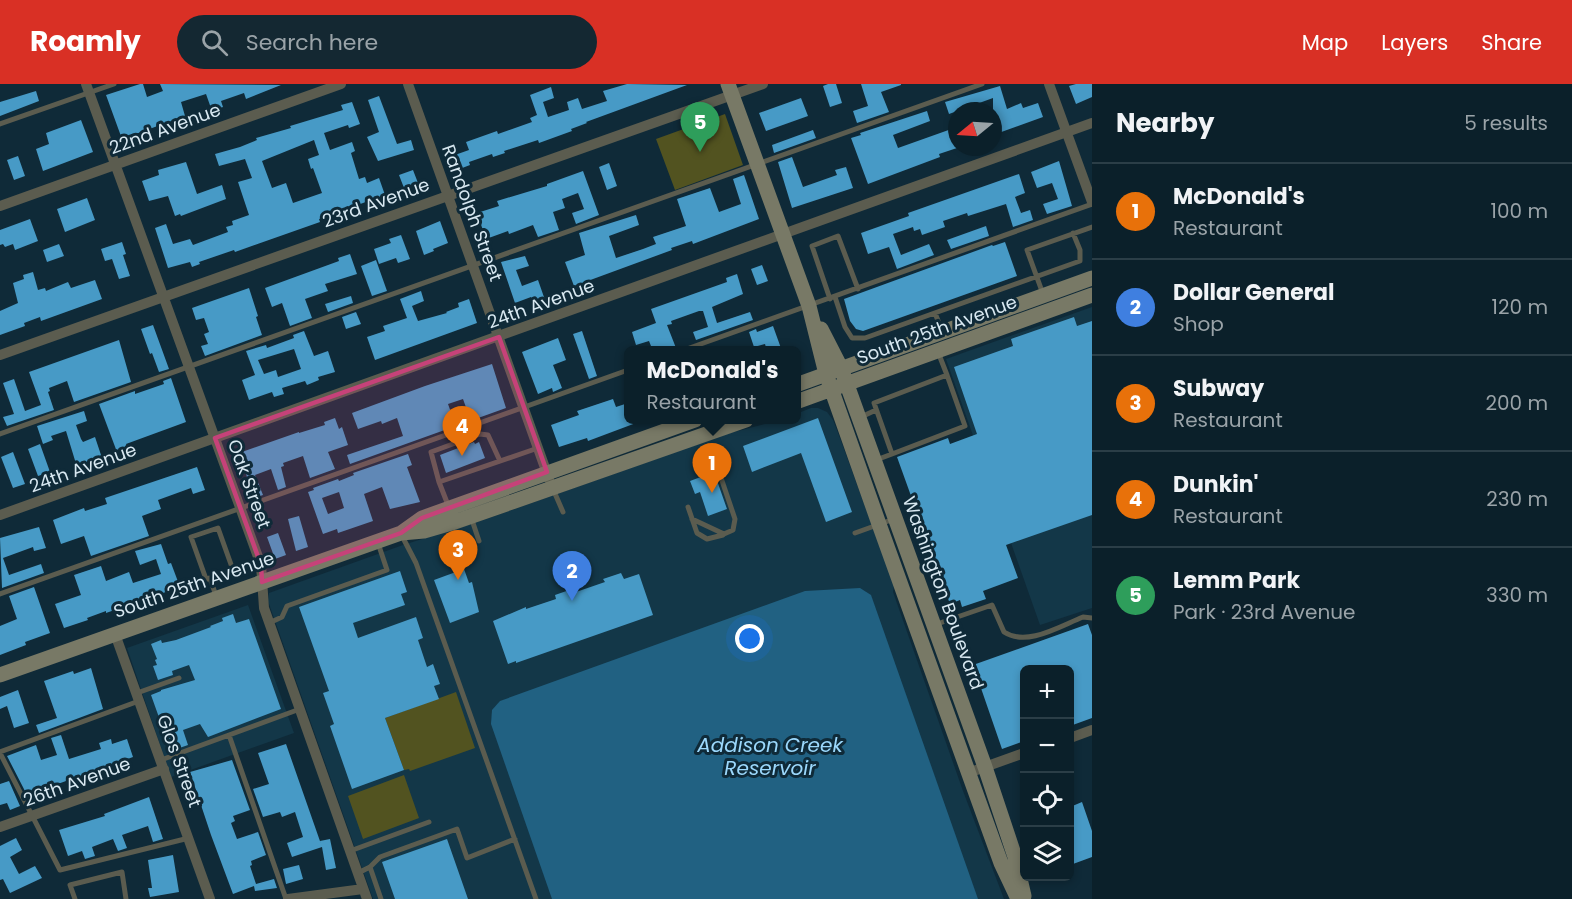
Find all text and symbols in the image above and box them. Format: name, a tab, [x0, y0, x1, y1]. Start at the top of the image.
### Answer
search box	[177, 15, 597, 69]
text: Roamly	[30, 22, 141, 61]
icon: search	[198, 26, 231, 59]
text: Search here	[246, 27, 378, 58]
text: Map	[1302, 28, 1348, 57]
text: Layers	[1381, 28, 1448, 57]
text: Share	[1481, 28, 1542, 57]
street label: 22nd Avenue	[106, 97, 224, 160]
north arrow	[948, 102, 1002, 156]
pin: 5	[680, 103, 720, 152]
text: Nearby	[1116, 105, 1214, 141]
text: 5 results	[1464, 109, 1548, 137]
street label: Randolph Street	[436, 141, 509, 285]
street label: 23rd Avenue	[319, 172, 433, 233]
text: McDonald's	[1173, 181, 1305, 212]
text: 1	[1132, 197, 1139, 225]
text: 100 m	[1491, 197, 1548, 225]
text: Restaurant	[1173, 214, 1283, 242]
street label: 24th Avenue	[484, 273, 598, 334]
text: Dollar General	[1173, 277, 1335, 308]
street label: South 25th Avenue	[853, 289, 1020, 370]
text: 2	[1130, 293, 1141, 321]
text: 120 m	[1492, 293, 1548, 321]
text: Shop	[1173, 310, 1224, 338]
popup	[624, 346, 801, 424]
text: McDonald's	[647, 355, 778, 386]
text: Subway	[1173, 373, 1264, 404]
text: Restaurant	[647, 388, 756, 416]
text: 3	[1129, 389, 1142, 417]
text: 200 m	[1485, 389, 1548, 417]
pin: 4	[442, 406, 482, 456]
text: Restaurant	[1173, 406, 1283, 434]
street label: Oak Street	[222, 436, 277, 532]
street label: 24th Avenue	[26, 437, 140, 498]
pin: 1	[692, 444, 732, 493]
text: Dunkin'	[1173, 469, 1258, 500]
text: 4	[1129, 485, 1142, 513]
text: 230 m	[1486, 485, 1548, 513]
street label: Washington Boulevard	[897, 493, 990, 693]
text: Restaurant	[1173, 502, 1283, 530]
pin: 3	[438, 530, 478, 580]
street label: South 25th Avenue	[110, 545, 278, 624]
pin: 2	[552, 552, 592, 601]
text: Lemm Park	[1173, 565, 1300, 596]
text: 5	[1129, 581, 1142, 609]
text: 330 m	[1486, 581, 1548, 609]
text: Park · 23rd Avenue	[1173, 598, 1355, 626]
your location	[735, 624, 764, 653]
map controls	[1020, 665, 1074, 881]
button: +	[1020, 665, 1074, 719]
street label: Glos Street	[151, 711, 208, 811]
button: −	[1020, 719, 1074, 773]
water label: Addison Creek Reservoir	[696, 731, 844, 782]
street label: 26th Avenue	[20, 751, 134, 812]
button: locate	[1020, 773, 1074, 827]
button: layers	[1020, 827, 1074, 881]

